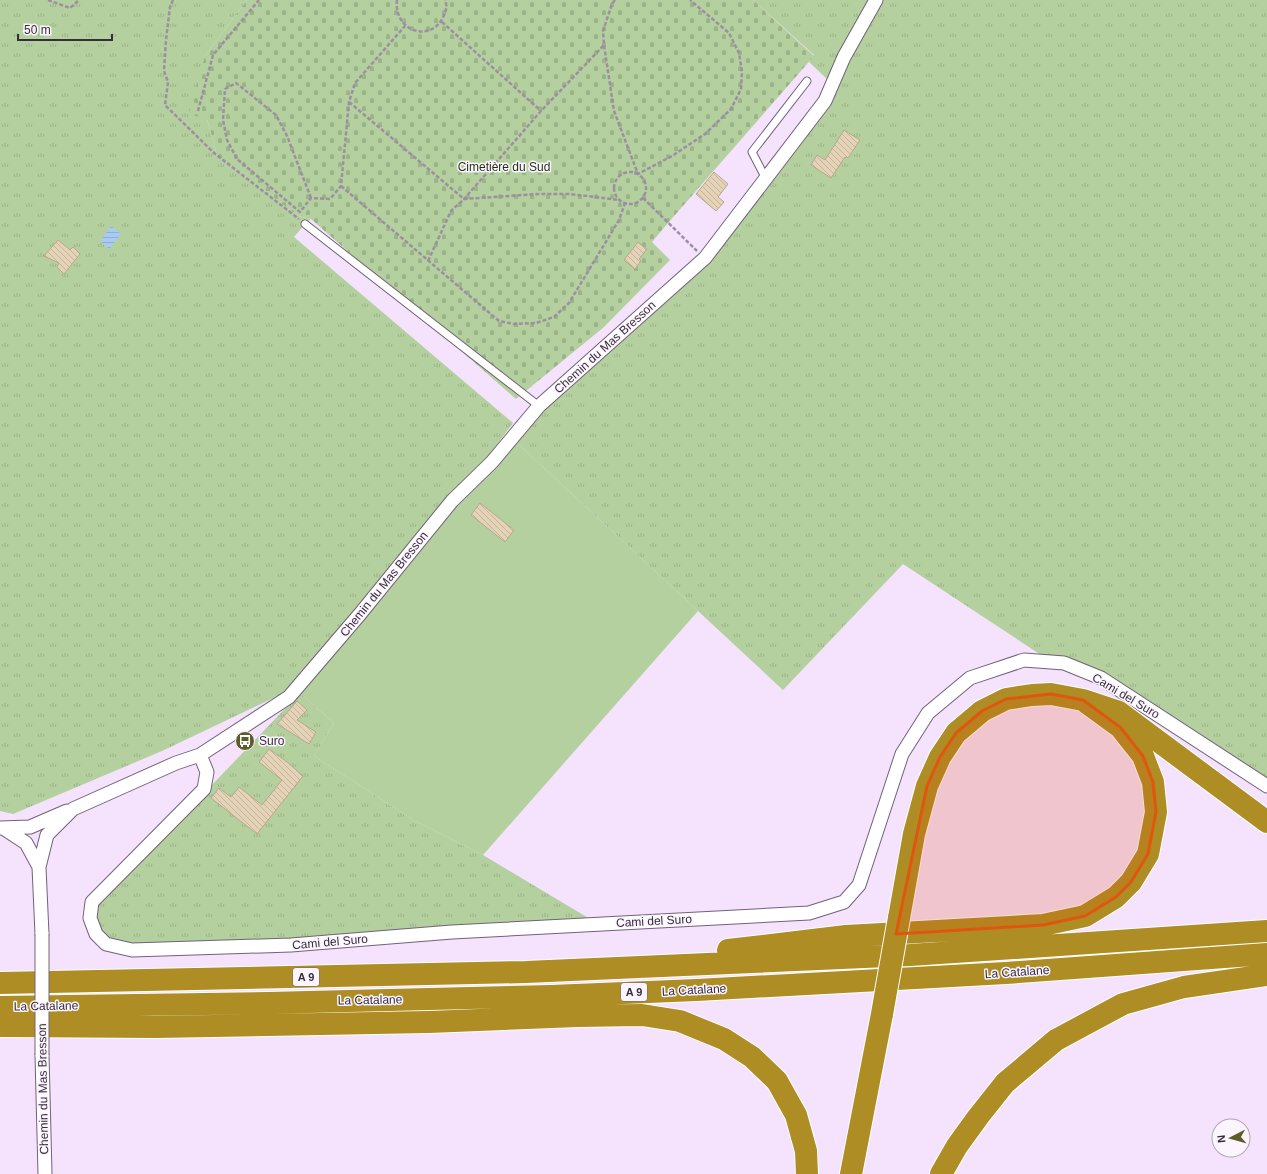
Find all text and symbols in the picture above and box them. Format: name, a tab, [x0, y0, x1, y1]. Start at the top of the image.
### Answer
scale bar	[18, 16, 112, 42]
text: 50 m	[24, 23, 51, 37]
park label: Cimetière du Sud	[458, 160, 550, 174]
street label: Chemin du Mas Bresson	[551, 298, 659, 396]
street label: Chemin du Mas Bresson	[337, 529, 431, 639]
street label: Cami del Suro	[1090, 670, 1162, 722]
bus stop icon: Suro	[234, 730, 256, 752]
place label: Suro	[259, 734, 285, 748]
street label: Cami del Suro	[616, 912, 693, 930]
street label: Cami del Suro	[292, 932, 369, 952]
street label: La Catalane	[984, 963, 1050, 981]
road number: A 9	[293, 968, 319, 986]
street label: La Catalane	[661, 981, 727, 999]
road number: A 9	[621, 983, 647, 1001]
street label: La Catalane	[338, 992, 403, 1008]
street label: La Catalane	[14, 998, 79, 1014]
street label: Chemin du Mas Bresson	[35, 1023, 51, 1155]
north arrow	[1211, 1118, 1251, 1158]
text: N	[1215, 1134, 1227, 1144]

